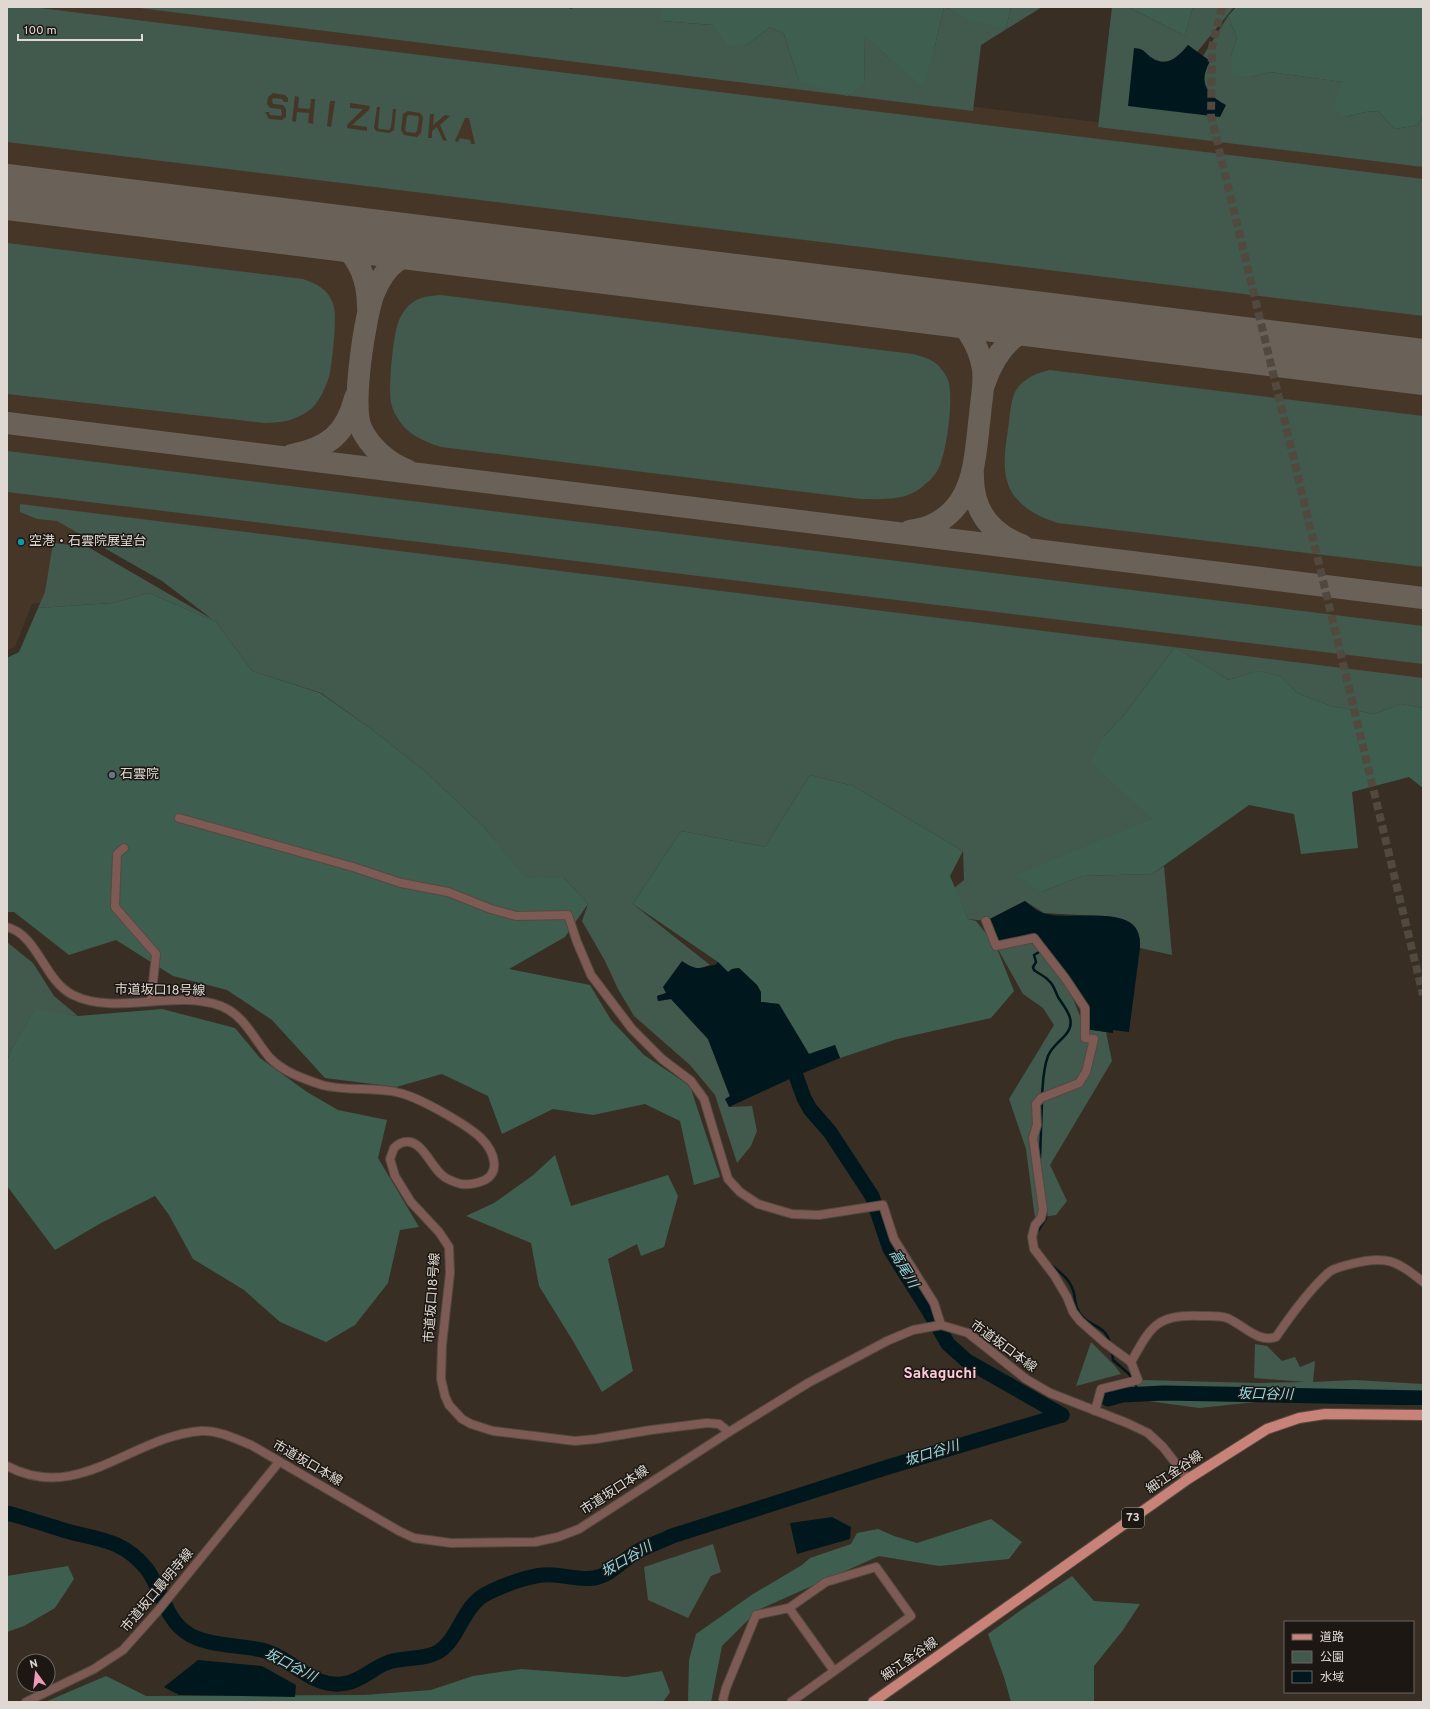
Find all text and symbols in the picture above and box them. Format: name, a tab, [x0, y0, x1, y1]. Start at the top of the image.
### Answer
scale bar	[18, 16, 142, 42]
text: 100 m	[24, 23, 57, 39]
place label: 空港・石雲院展望台	[29, 534, 146, 550]
marker: 空港・石雲院展望台	[16, 537, 26, 547]
place label: 石雲院	[120, 767, 159, 783]
marker: 石雲院	[107, 770, 117, 780]
street label: 市道坂口18号線	[114, 981, 206, 1000]
water label: 高尾川	[885, 1247, 922, 1293]
street label: 市道坂口18号線	[421, 1252, 444, 1344]
street label: 市道坂口本線	[967, 1317, 1040, 1376]
district label: Sakaguchi	[904, 1365, 976, 1384]
water label: 坂口谷川	[1237, 1386, 1295, 1404]
street label: 市道坂口本線	[269, 1437, 345, 1490]
water label: 坂口谷川	[903, 1437, 963, 1470]
street label: 細江金谷線	[1143, 1447, 1206, 1498]
street label: 市道坂口本線	[577, 1462, 652, 1519]
road number: 73	[1122, 1508, 1144, 1528]
water label: 坂口谷川	[599, 1538, 657, 1581]
street label: 市道坂口最明寺線	[118, 1545, 198, 1636]
legend	[1284, 1621, 1414, 1693]
text: 道路	[1320, 1630, 1344, 1646]
street label: 細江金谷線	[878, 1634, 941, 1685]
water label: 坂口谷川	[261, 1646, 321, 1687]
text: 公園	[1320, 1650, 1344, 1666]
north arrow	[16, 1653, 56, 1693]
text: N	[28, 1657, 39, 1672]
text: 水域	[1320, 1670, 1344, 1686]

